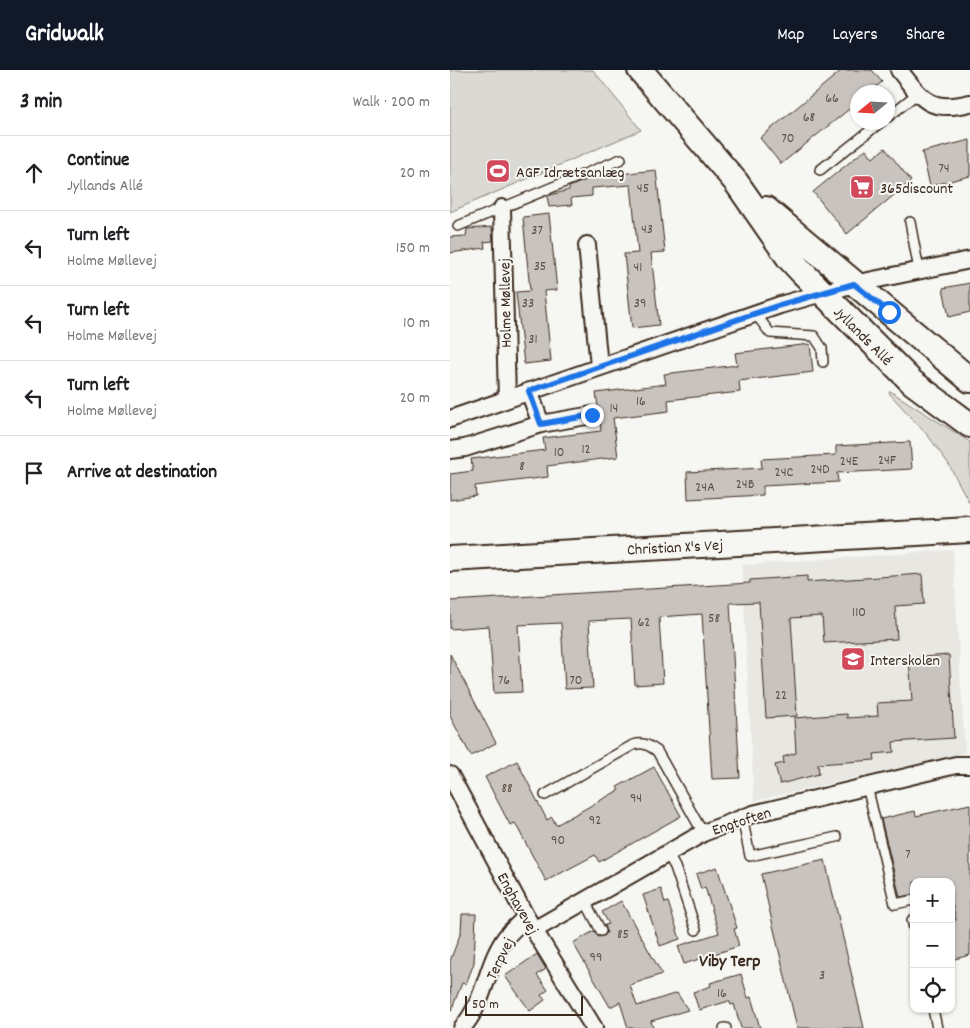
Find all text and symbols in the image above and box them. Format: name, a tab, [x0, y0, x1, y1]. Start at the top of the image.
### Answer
text: Gridwalk	[25, 18, 104, 52]
text: Map	[777, 23, 804, 48]
text: Layers	[832, 23, 878, 48]
text: Share	[906, 23, 945, 48]
north arrow	[850, 85, 895, 130]
text: 3 min	[20, 88, 62, 118]
house number: 66	[825, 89, 839, 109]
text: Walk · 200 m	[353, 91, 430, 114]
house number: 68	[803, 108, 816, 128]
house number: 70	[782, 129, 795, 149]
text: Continue	[67, 148, 129, 175]
sports icon: AGF Idrætsanlæg	[485, 158, 511, 184]
icon: ahead	[20, 159, 48, 187]
house number: 74	[938, 159, 950, 179]
text: 20 m	[400, 162, 430, 185]
place label: AGF Idrætsanlæg	[516, 162, 625, 185]
supermarket icon: 365discount	[849, 174, 875, 200]
text: Jyllands Allé	[67, 175, 143, 198]
place label: 365discount	[880, 178, 953, 201]
house number: 45	[637, 179, 649, 199]
house number: 43	[641, 220, 653, 240]
house number: 37	[531, 221, 543, 241]
text: Turn left	[67, 223, 130, 250]
icon: left	[20, 234, 48, 262]
text: 150 m	[396, 237, 430, 260]
text: Holme Møllevej	[67, 250, 157, 273]
house number: 35	[534, 257, 546, 277]
street label: Holme Møllevej	[494, 258, 519, 348]
house number: 41	[634, 258, 642, 278]
house number: 33	[522, 294, 534, 314]
house number: 39	[634, 294, 646, 314]
text: Turn left	[67, 298, 130, 325]
route start	[878, 301, 901, 324]
street label: Jyllands Allé	[827, 302, 897, 372]
icon: left	[20, 309, 48, 337]
text: 10 m	[403, 312, 430, 335]
text: Holme Møllevej	[67, 325, 157, 348]
house number: 31	[528, 330, 538, 350]
text: Turn left	[67, 373, 130, 400]
icon: left	[20, 384, 48, 412]
text: 20 m	[400, 387, 430, 410]
house number: 16	[636, 392, 646, 412]
house number: 14	[610, 399, 618, 419]
text: Holme Møllevej	[67, 400, 157, 423]
route end	[581, 404, 604, 427]
house number: 12	[581, 440, 591, 460]
house number: 10	[554, 443, 564, 463]
house number: 24F	[878, 451, 897, 471]
house number: 24E	[840, 452, 859, 472]
house number: 8	[519, 457, 525, 477]
icon: arrive	[20, 459, 48, 487]
text: Arrive at destination	[67, 460, 217, 487]
house number: 24D	[810, 460, 830, 480]
house number: 24C	[775, 463, 793, 483]
house number: 24B	[736, 475, 755, 495]
house number: 24A	[695, 478, 715, 498]
street label: Christian X's Vej	[626, 534, 724, 563]
house number: 110	[852, 603, 866, 623]
house number: 58	[708, 609, 720, 629]
house number: 62	[638, 613, 650, 633]
school or university icon: Interskolen	[840, 646, 866, 672]
place label: Interskolen	[870, 650, 940, 673]
house number: 76	[498, 671, 510, 691]
house number: 70	[570, 671, 583, 691]
house number: 22	[775, 686, 787, 706]
house number: 88	[501, 779, 513, 799]
house number: 94	[630, 789, 642, 809]
street label: Engtoften	[709, 802, 774, 843]
house number: 92	[589, 811, 601, 831]
house number: 90	[551, 831, 565, 851]
house number: 7	[905, 845, 911, 865]
street label: Enghavevej	[490, 869, 543, 940]
map controls	[910, 878, 955, 1013]
button: +	[910, 878, 955, 923]
button: −	[910, 923, 955, 968]
house number: 85	[617, 925, 629, 945]
street label: Terpvej	[481, 934, 521, 984]
house number: 99	[590, 948, 602, 968]
district label: Viby Terp	[699, 950, 761, 975]
house number: 3	[819, 966, 825, 986]
button: locate	[910, 968, 955, 1013]
house number: 16	[717, 984, 727, 1004]
scale bar	[465, 993, 582, 1016]
text: 50 m	[472, 995, 499, 1015]

